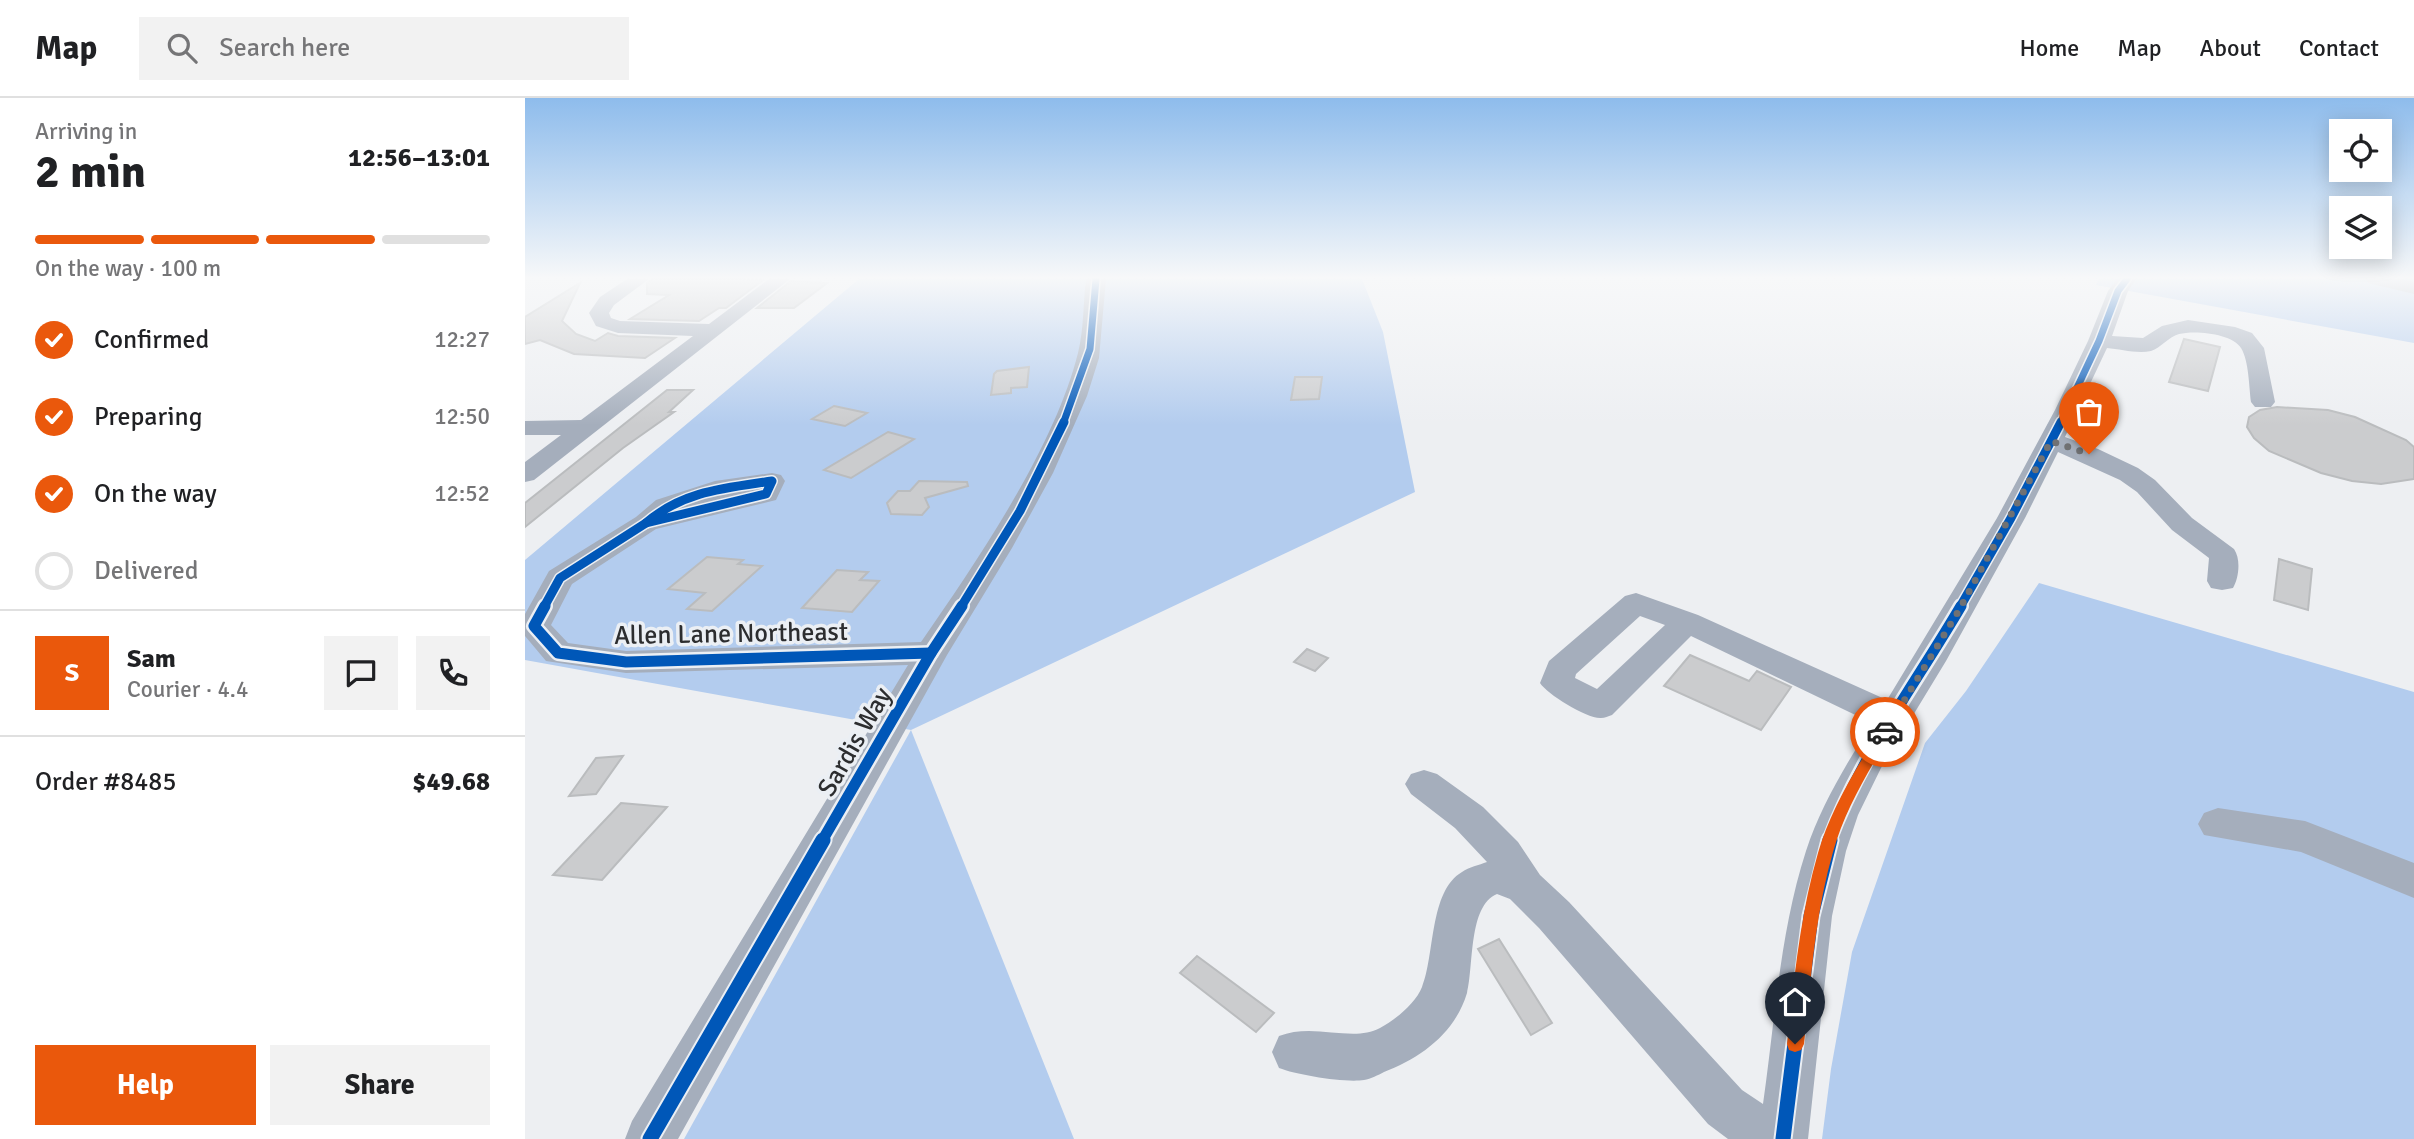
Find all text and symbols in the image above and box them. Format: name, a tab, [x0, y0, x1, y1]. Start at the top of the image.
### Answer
search box	[139, 17, 629, 80]
text: Map	[35, 28, 97, 69]
icon: search	[163, 29, 201, 67]
text: Search here	[219, 32, 350, 64]
text: Home	[2019, 33, 2079, 63]
text: Map	[2117, 33, 2162, 63]
text: About	[2200, 33, 2261, 63]
text: Contact	[2299, 33, 2379, 63]
text: Arriving in	[35, 117, 137, 146]
map controls	[2329, 119, 2392, 259]
button: locate	[2329, 119, 2392, 182]
text: 12:56–13:01	[348, 142, 490, 174]
text: 2 min	[35, 144, 146, 200]
button: layers	[2329, 196, 2392, 259]
text: On the way · 100 m	[35, 254, 221, 283]
icon: check	[35, 321, 73, 359]
text: Confirmed	[94, 324, 209, 356]
text: 12:27	[434, 325, 490, 354]
pin	[2059, 382, 2119, 454]
icon: bag	[2070, 393, 2108, 431]
icon: check	[35, 398, 73, 436]
text: Preparing	[94, 401, 202, 433]
text: 12:50	[434, 402, 490, 431]
icon: check	[35, 475, 73, 513]
text: On the way	[94, 478, 217, 510]
text: 12:52	[434, 479, 490, 508]
text: Delivered	[94, 555, 199, 587]
street label: Allen Lane Northeast	[614, 616, 848, 652]
button: chat	[324, 636, 398, 710]
button: phone	[416, 636, 490, 710]
text: Sam	[127, 643, 176, 675]
text: S	[65, 657, 79, 689]
text: Courier · 4.4	[127, 675, 248, 704]
street label: Sardis Way	[811, 682, 899, 802]
courier	[1850, 697, 1920, 767]
icon: car	[1866, 713, 1904, 751]
text: Order #8485	[35, 766, 176, 798]
text: $49.68	[412, 766, 490, 798]
pin	[1765, 972, 1825, 1044]
icon: home	[1776, 983, 1814, 1021]
button: Help	[35, 1045, 256, 1125]
button: Share	[270, 1045, 490, 1125]

